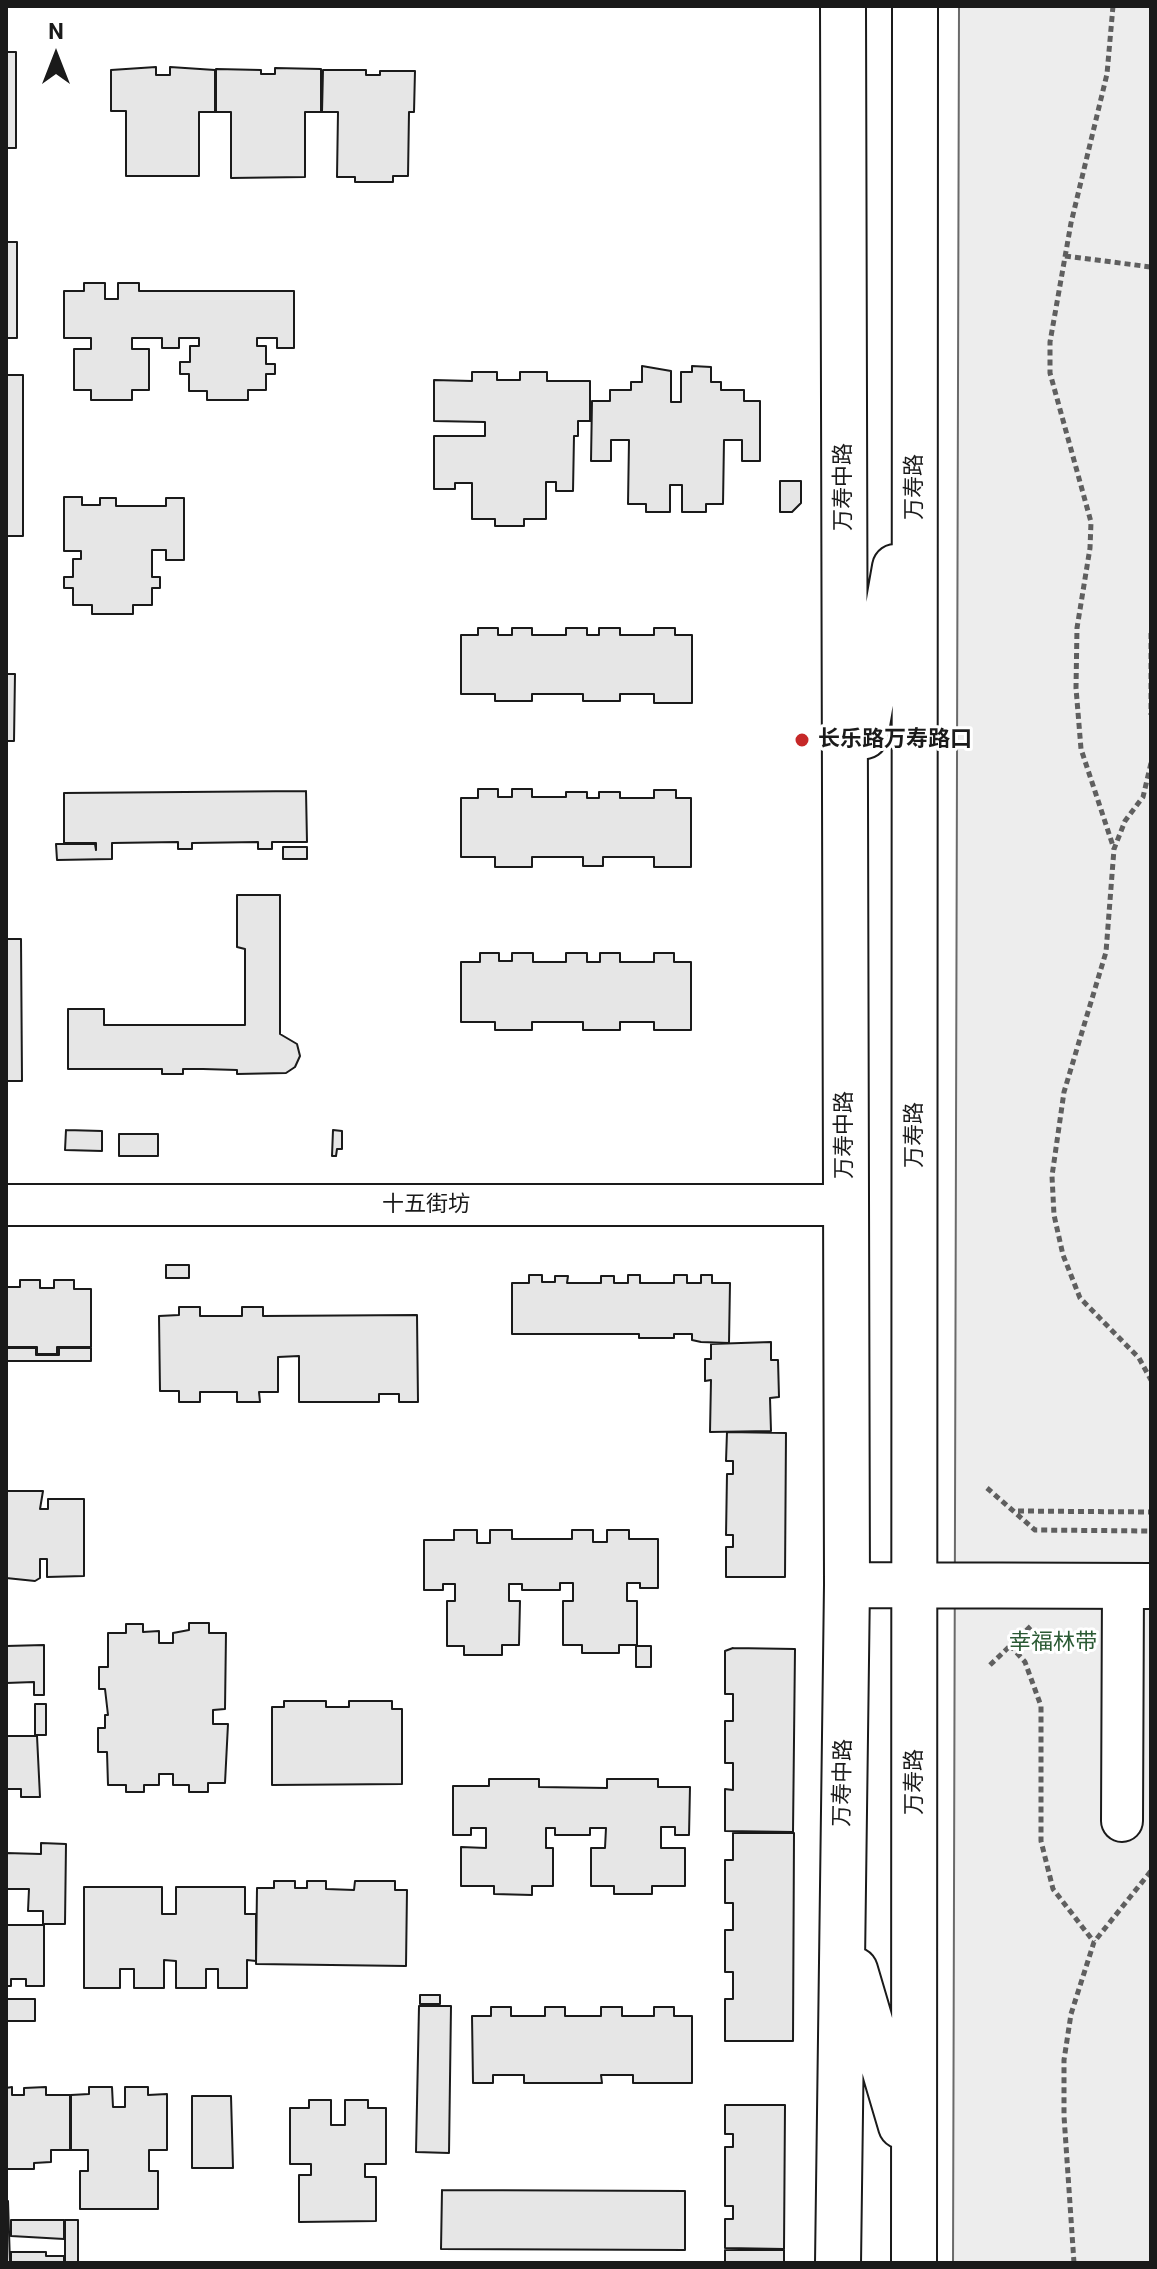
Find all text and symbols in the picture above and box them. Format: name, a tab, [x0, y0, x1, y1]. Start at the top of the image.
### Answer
north arrow	[16, 16, 96, 96]
text: N	[48, 19, 64, 44]
street label: 万寿中路	[831, 443, 857, 531]
street label: 万寿路	[902, 454, 928, 520]
place label: 长乐路万寿路口	[818, 727, 972, 753]
marker: 长乐路万寿路口	[793, 731, 811, 749]
street label: 万寿中路	[832, 1091, 858, 1179]
street label: 万寿路	[902, 1102, 928, 1168]
street label: 十五街坊	[382, 1192, 470, 1218]
park label: 幸福林带	[1009, 1630, 1097, 1656]
street label: 万寿中路	[830, 1739, 858, 1827]
street label: 万寿路	[902, 1749, 928, 1815]

